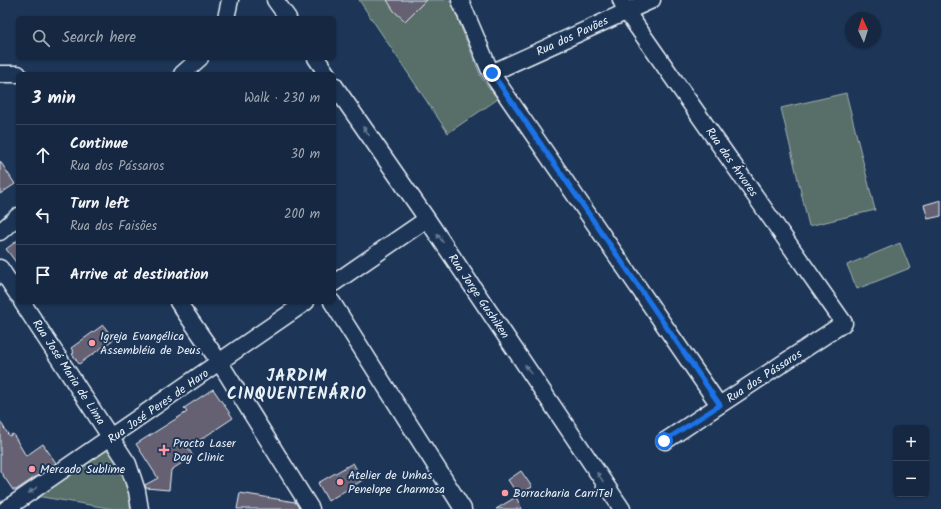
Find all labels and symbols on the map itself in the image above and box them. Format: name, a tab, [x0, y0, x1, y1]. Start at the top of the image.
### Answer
street label: Rua dos Pavões	[533, 11, 611, 61]
north arrow	[845, 12, 881, 48]
route end	[483, 64, 501, 82]
street label: Rua das Árvores	[701, 124, 763, 201]
one-way arrow	[362, 125, 370, 136]
one-way arrow	[436, 232, 444, 243]
street label: Rua Jorge Gushiken	[443, 250, 514, 343]
street label: Rua José Maria de Lima	[27, 316, 110, 429]
place label: Igreja Evangélica Assembléia de Deus	[100, 327, 201, 360]
marker: Igreja Evangélica Assembléia de Deus	[87, 338, 97, 348]
street label: Rua dos Pássaros	[723, 345, 806, 408]
street label: Rua José Peres de Haro	[104, 364, 213, 449]
district label: JARDIM CINQUENTENÁRIO	[227, 364, 367, 407]
one-way arrow	[524, 364, 532, 374]
route start	[655, 432, 673, 450]
place label: Procto Laser Day Clinic	[173, 434, 237, 467]
marker: Procto Laser Day Clinic	[158, 444, 170, 456]
place label: Mercado Sublime	[40, 460, 126, 479]
marker: Mercado Sublime	[27, 464, 37, 474]
place label: Atelier de Unhas Penelope Charmosa	[348, 466, 445, 499]
one-way arrow	[597, 471, 604, 482]
marker: Atelier de Unhas Penelope Charmosa	[335, 477, 345, 487]
place label: Borracharia CarriTel	[513, 484, 613, 503]
one-way arrow	[28, 486, 38, 494]
marker: Borracharia CarriTel	[500, 488, 510, 498]

